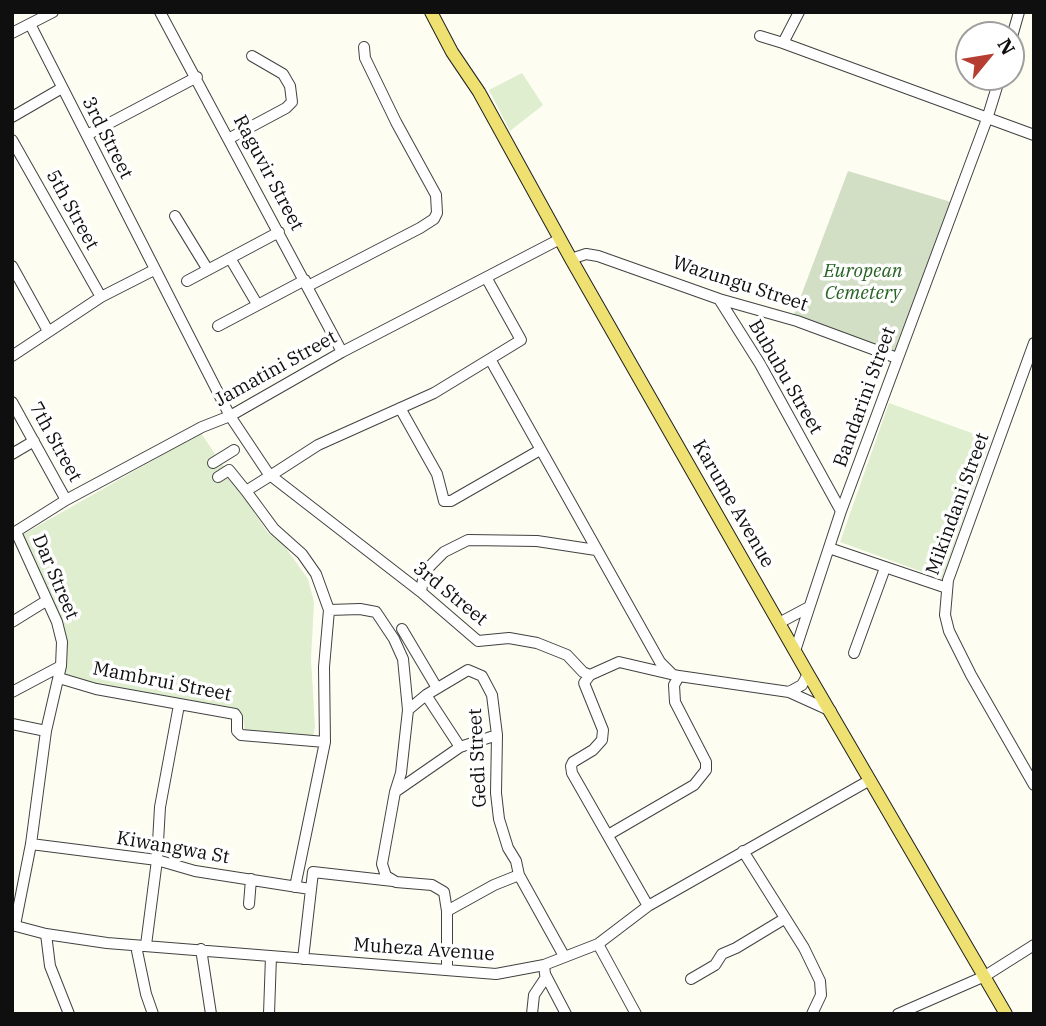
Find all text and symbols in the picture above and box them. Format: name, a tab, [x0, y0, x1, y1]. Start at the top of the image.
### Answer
north arrow	[955, 21, 1025, 91]
text: N	[992, 34, 1021, 59]
street label: 3rd Street	[77, 93, 137, 183]
street label: Raguvir Street	[228, 111, 308, 235]
street label: 5th Street	[41, 166, 103, 254]
street label: Wazungu Street	[669, 251, 811, 317]
park label: European Cemetery	[823, 261, 903, 305]
street label: Bububu Street	[743, 316, 827, 438]
street label: Bandarini Street	[829, 324, 901, 470]
street label: Jamatini Street	[211, 326, 341, 412]
street label: 7th Street	[24, 398, 86, 486]
street label: Mikindani Street	[922, 430, 994, 578]
street label: Karume Avenue	[687, 436, 779, 572]
street label: Dar Street	[27, 531, 83, 623]
street label: 3rd Street	[408, 557, 492, 631]
street label: Mambrui Street	[91, 657, 233, 707]
street label: Gedi Street	[464, 708, 492, 808]
street label: Kiwangwa St	[115, 827, 231, 869]
street label: Muheza Avenue	[353, 934, 495, 966]

